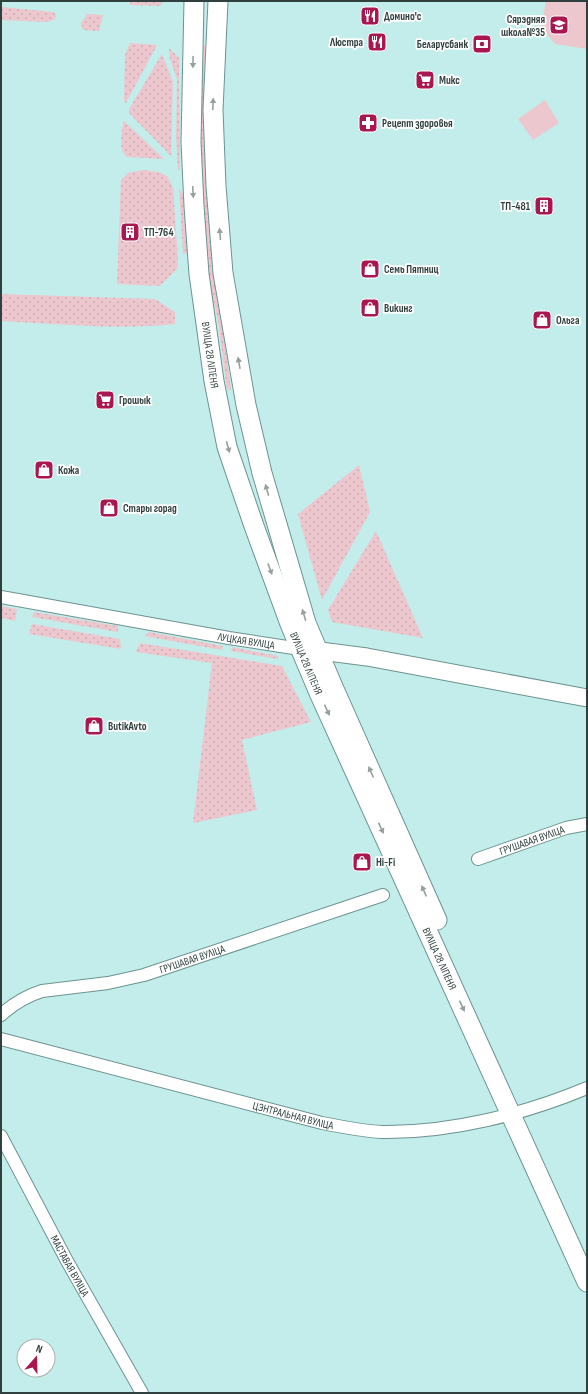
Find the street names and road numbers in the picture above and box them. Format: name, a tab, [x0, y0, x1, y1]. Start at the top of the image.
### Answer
street label: ВУЛІЦА 28 ЛІПЕНЯ	[199, 321, 222, 389]
street label: ЛУЦКАЯ ВУЛІЦА	[216, 629, 276, 652]
street label: ВУЛІЦА 28 ЛІПЕНЯ	[288, 630, 326, 696]
street label: ГРУШАВАЯ ВУЛІЦА	[497, 823, 566, 858]
street label: ВУЛІЦА 28 ЛІПЕНЯ	[420, 925, 460, 992]
street label: ГРУШАВАЯ ВУЛІЦА	[158, 942, 227, 976]
street label: ЦЭНТРАЛЬНАЯ ВУЛІЦА	[251, 1099, 335, 1132]
street label: МАСТАВАЯ ВУЛІЦА	[48, 1233, 92, 1299]

